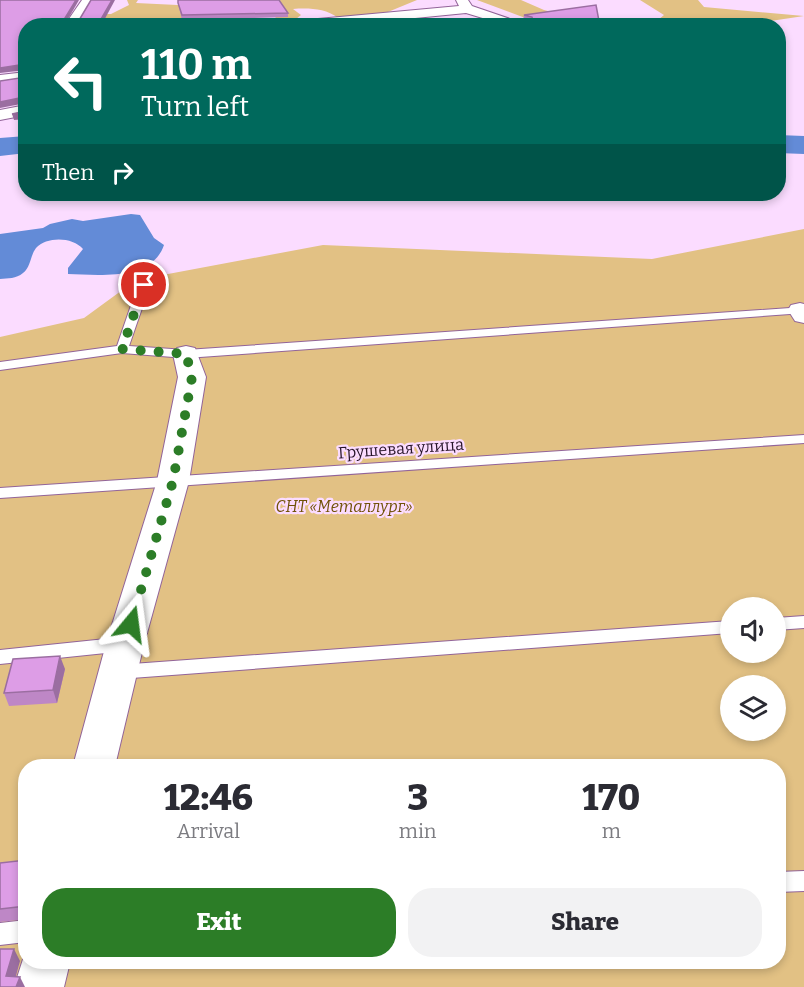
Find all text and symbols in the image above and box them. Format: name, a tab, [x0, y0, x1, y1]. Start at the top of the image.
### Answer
text: 110 m	[141, 40, 252, 90]
icon: left	[42, 42, 120, 120]
text: Turn left	[141, 91, 249, 123]
icon: right	[106, 156, 139, 189]
text: Then	[42, 159, 94, 186]
pin	[118, 259, 169, 310]
icon: arrive	[127, 268, 160, 301]
street label: Грушевая улица	[338, 435, 465, 462]
park label: СНТ «Металлург»	[275, 497, 413, 516]
position arrow	[99, 592, 163, 656]
map controls	[720, 597, 786, 741]
button: sound	[720, 597, 786, 663]
button: layers	[720, 675, 786, 741]
text: 12:46	[164, 776, 253, 820]
text: 3	[407, 776, 428, 820]
text: 170	[582, 776, 640, 820]
text: Arrival	[177, 819, 240, 843]
text: min	[399, 819, 437, 843]
text: m	[602, 819, 621, 843]
button: Exit	[42, 888, 396, 957]
button: Share	[408, 888, 762, 957]

